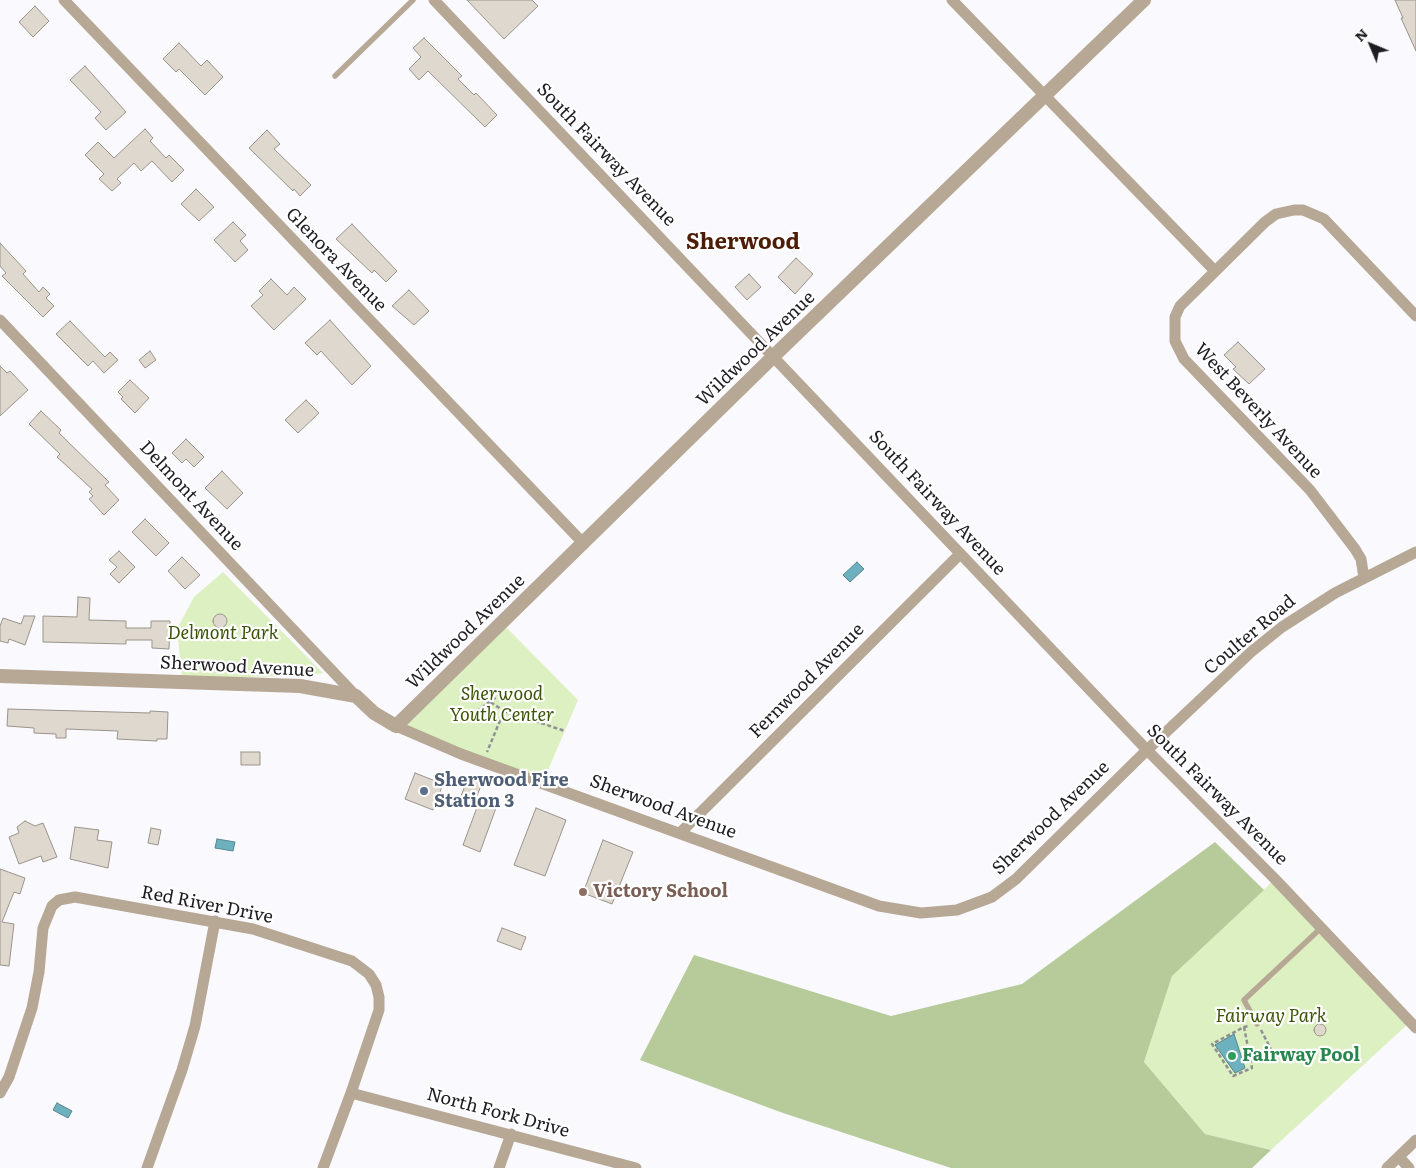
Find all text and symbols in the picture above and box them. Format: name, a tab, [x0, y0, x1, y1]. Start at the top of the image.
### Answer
north arrow	[1346, 20, 1396, 70]
text: N	[1349, 23, 1372, 46]
street label: South Fairway Avenue	[532, 79, 680, 231]
street label: Glenora Avenue	[281, 204, 391, 316]
district label: Sherwood	[686, 230, 800, 256]
street label: Wildwood Avenue	[692, 287, 820, 411]
street label: West Beverly Avenue	[1190, 339, 1326, 483]
street label: South Fairway Avenue	[864, 426, 1010, 580]
street label: Delmont Avenue	[135, 437, 247, 555]
street label: Wildwood Avenue	[402, 570, 530, 694]
street label: Coulter Road	[1200, 591, 1300, 679]
street label: Fernwood Avenue	[745, 619, 869, 743]
park label: Delmont Park	[167, 623, 279, 645]
street label: Sherwood Avenue	[159, 652, 315, 682]
park label: Sherwood Youth Center	[450, 684, 554, 726]
street label: South Fairway Avenue	[1142, 720, 1292, 870]
street label: Sherwood Avenue	[988, 757, 1114, 879]
place label: Sherwood Fire Station 3	[434, 770, 569, 812]
street label: Sherwood Avenue	[587, 770, 739, 844]
marker: Sherwood Fire Station 3	[418, 785, 430, 797]
place label: Victory School	[593, 881, 728, 903]
street label: Red River Drive	[139, 882, 275, 928]
marker: Victory School	[577, 886, 589, 898]
park label: Fairway Park	[1215, 1006, 1327, 1028]
place label: Fairway Pool	[1242, 1045, 1360, 1067]
marker: Fairway Pool	[1226, 1050, 1238, 1062]
street label: North Fork Drive	[424, 1084, 572, 1142]

